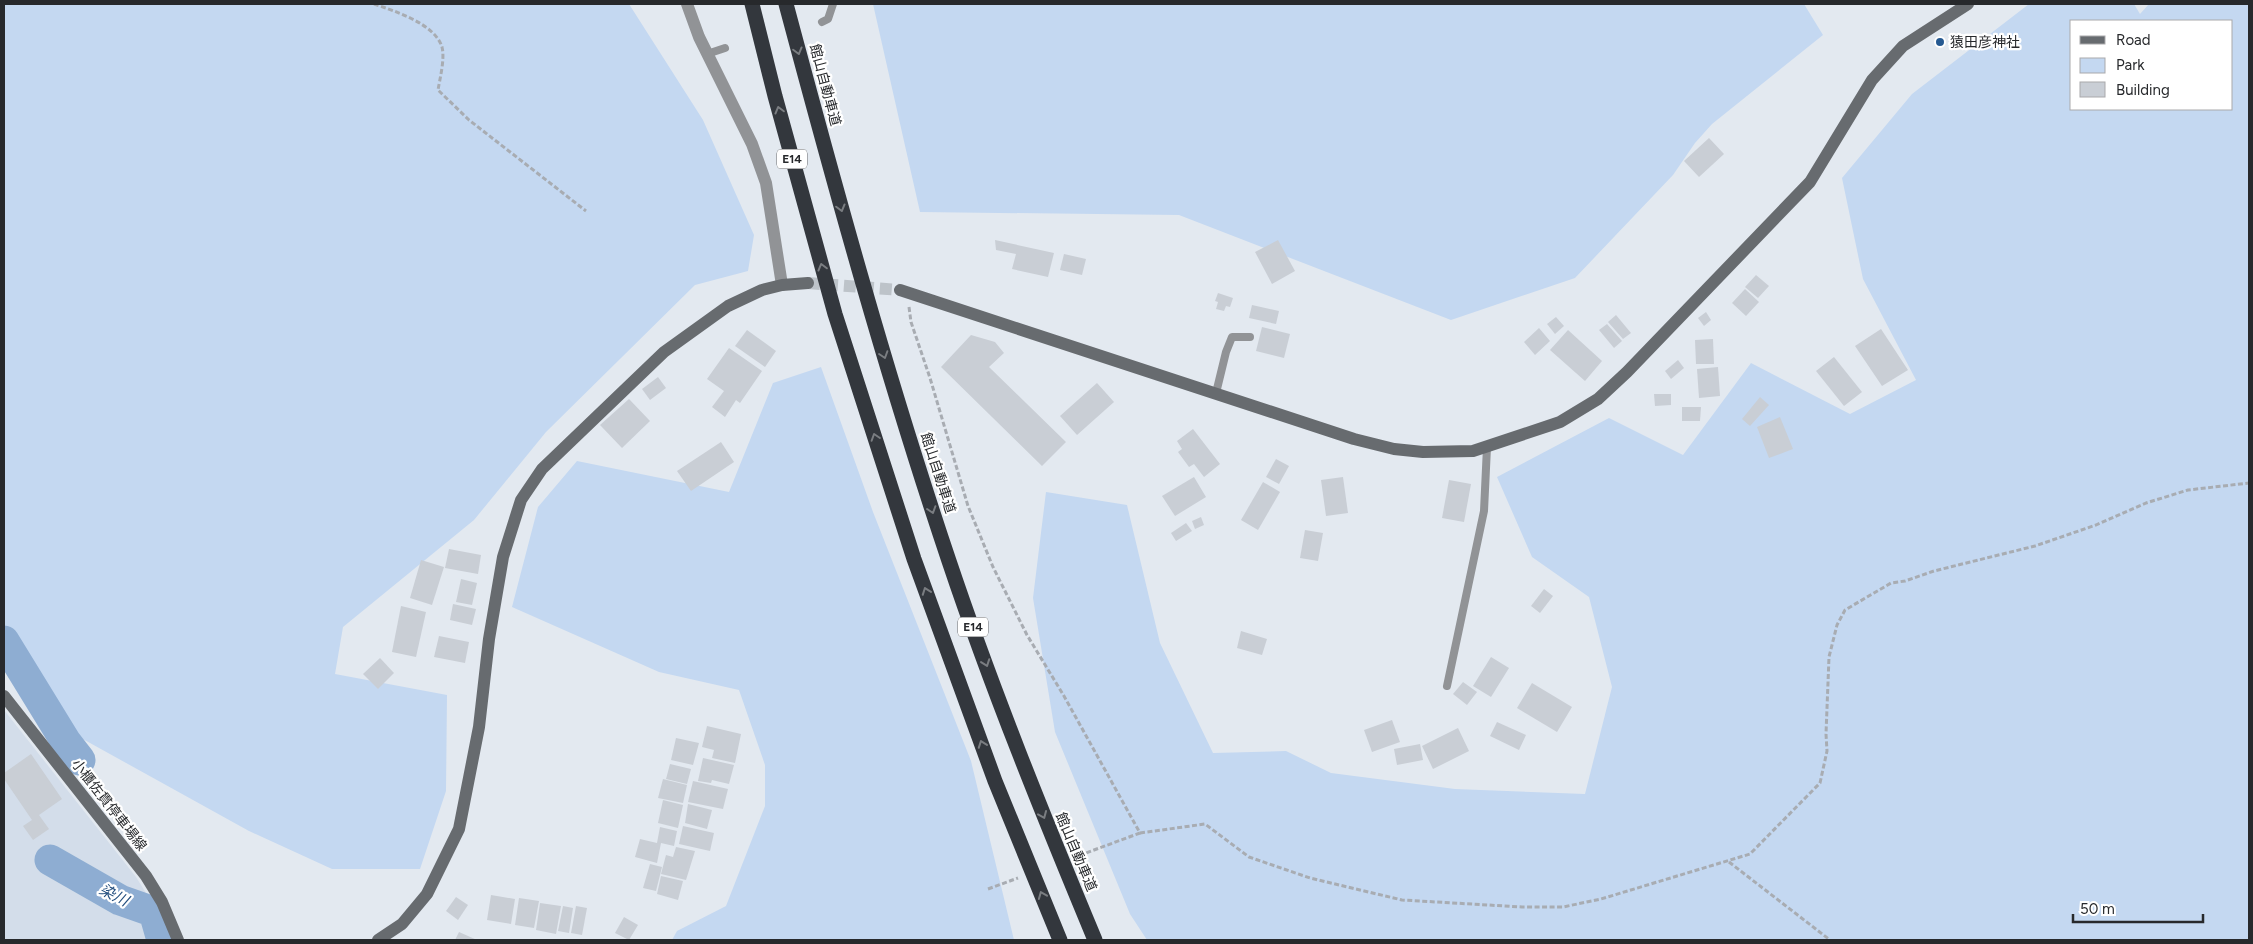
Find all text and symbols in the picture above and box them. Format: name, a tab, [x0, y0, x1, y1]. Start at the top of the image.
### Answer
legend	[2070, 20, 2233, 110]
text: Road	[2116, 31, 2151, 49]
place label: 猿田彦神社	[1950, 34, 2020, 51]
marker: 猿田彦神社	[1934, 36, 1946, 48]
street label: 館山自動車道	[806, 42, 844, 128]
one-way arrow	[793, 46, 803, 54]
text: Park	[2116, 56, 2145, 74]
text: Building	[2116, 81, 2170, 99]
one-way arrow	[774, 107, 784, 115]
road number: E14	[777, 150, 807, 168]
one-way arrow	[836, 203, 846, 211]
one-way arrow	[817, 263, 828, 271]
one-way arrow	[878, 350, 888, 358]
street label: 館山自動車道	[917, 430, 959, 516]
one-way arrow	[870, 434, 880, 442]
one-way arrow	[927, 505, 937, 513]
one-way arrow	[922, 588, 932, 596]
road number: E14	[958, 618, 988, 636]
one-way arrow	[980, 658, 990, 667]
one-way arrow	[978, 740, 988, 749]
street label: 小櫃佐貫停車場線	[68, 756, 150, 854]
one-way arrow	[1037, 810, 1047, 819]
street label: 館山自動車道	[1052, 810, 1100, 894]
water label: 染川	[97, 880, 133, 911]
one-way arrow	[1037, 891, 1048, 900]
scale bar	[2073, 892, 2203, 924]
text: 50 m	[2080, 900, 2115, 918]

